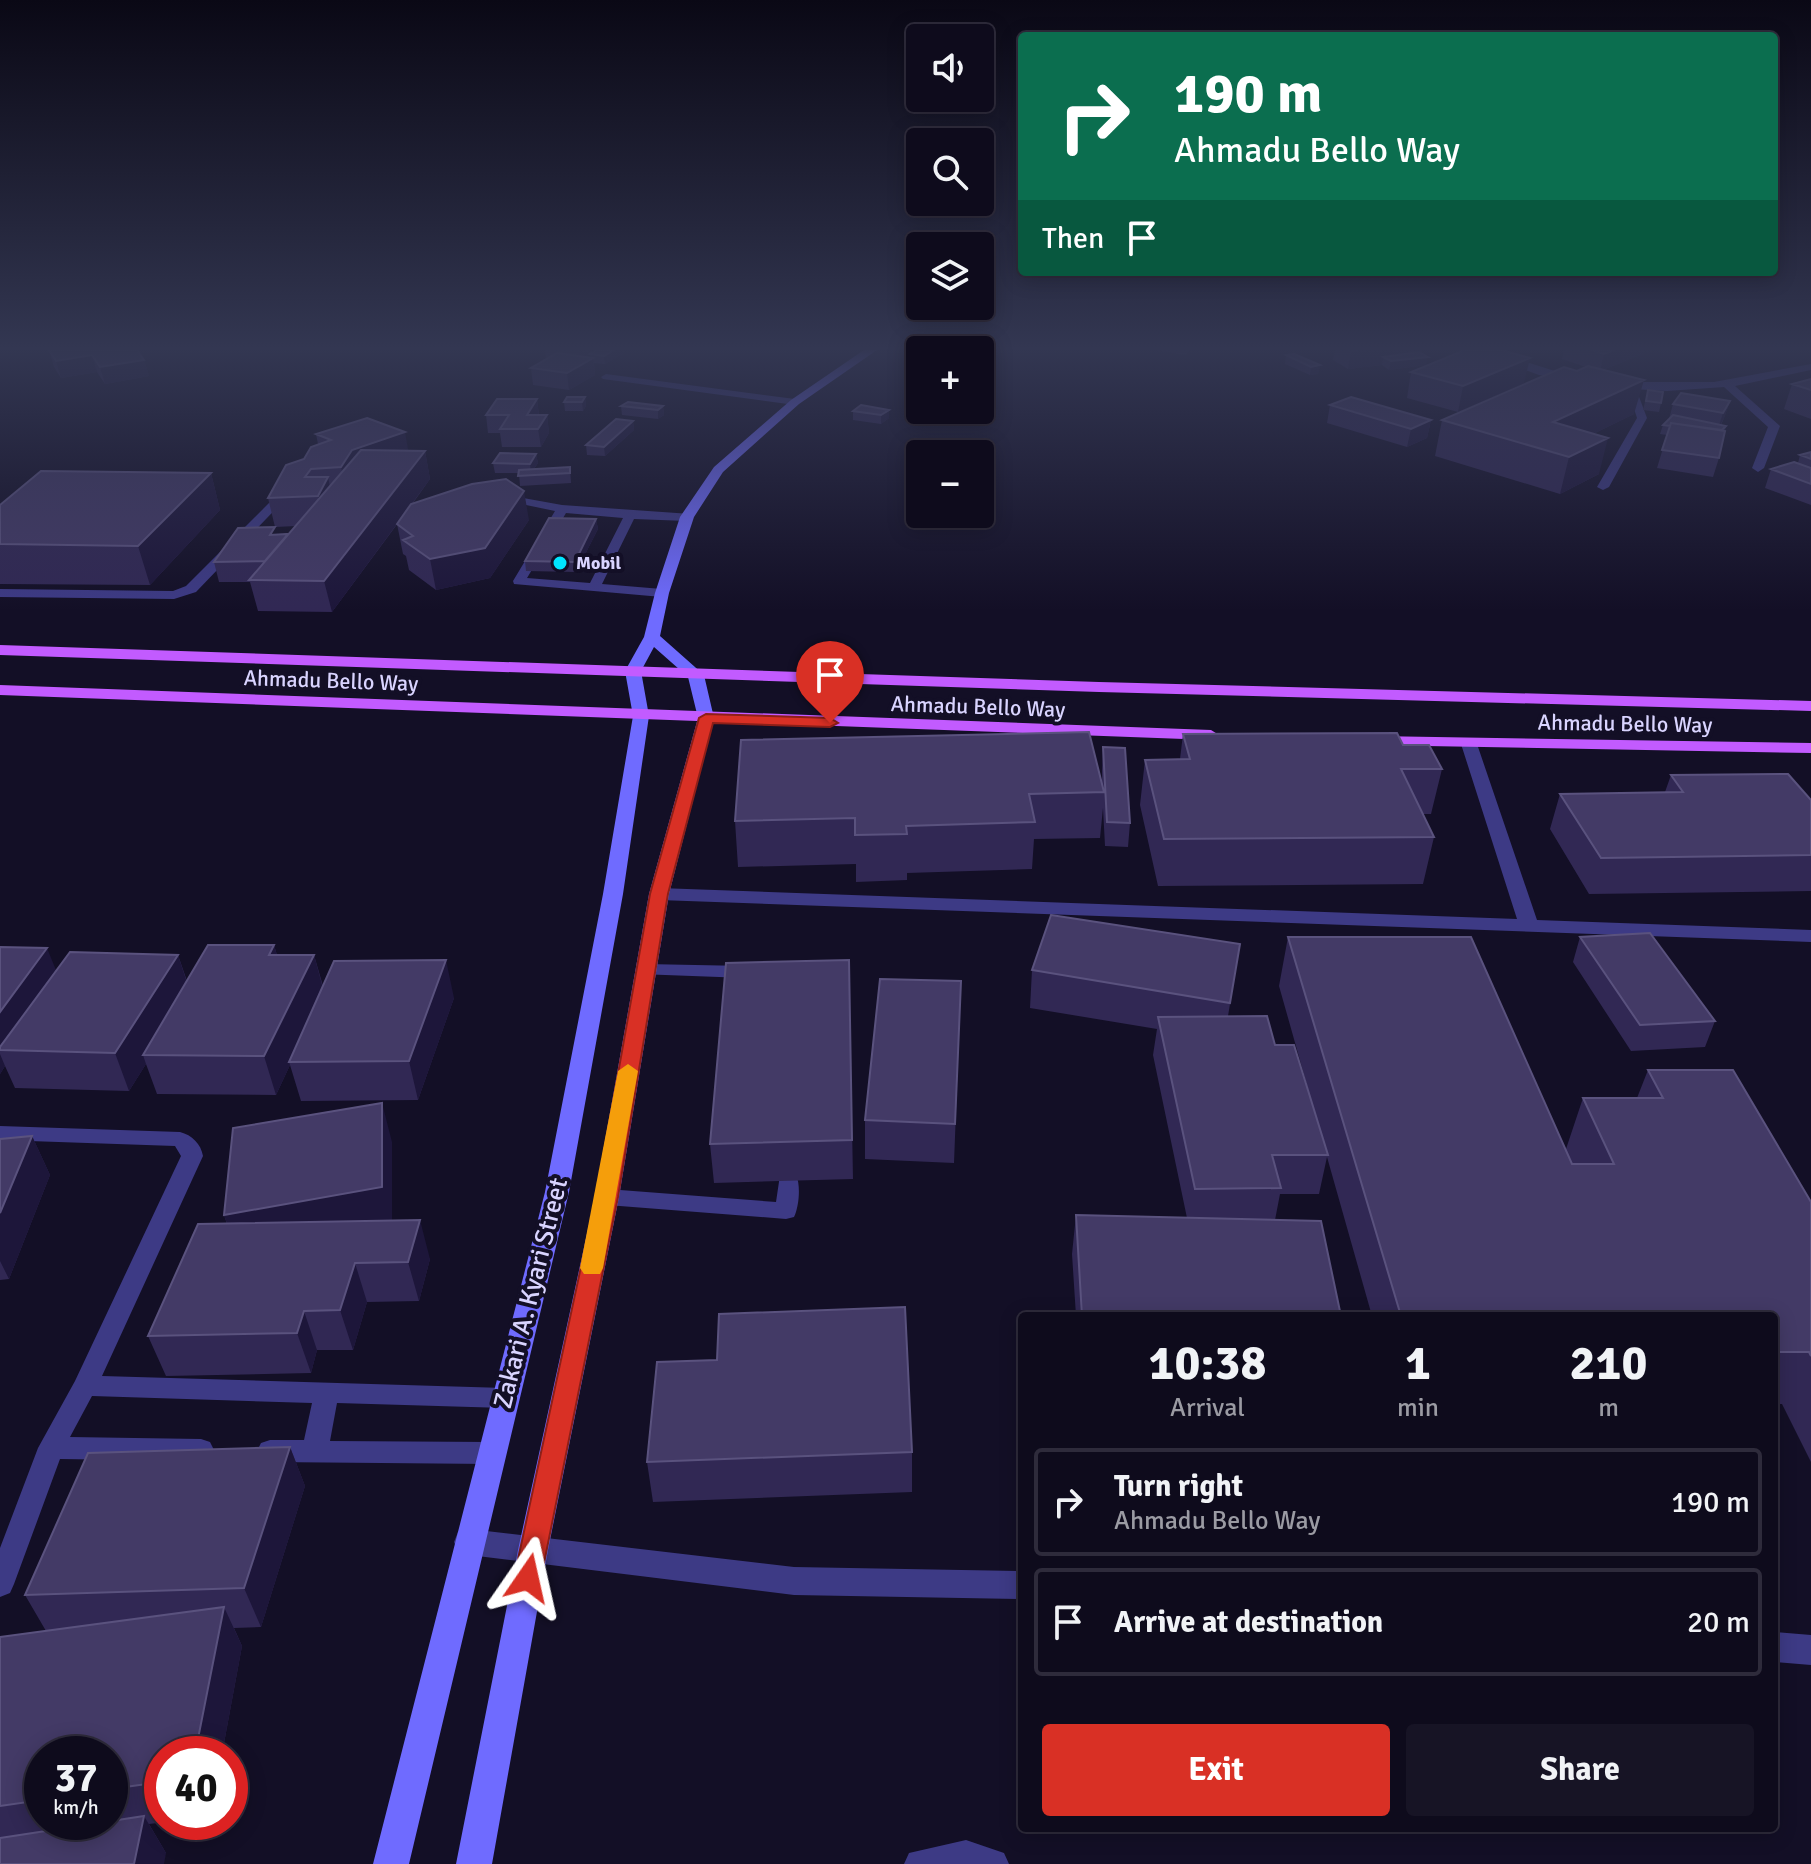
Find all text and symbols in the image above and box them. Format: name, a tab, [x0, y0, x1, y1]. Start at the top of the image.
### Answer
map controls	[906, 24, 994, 528]
button: sound	[906, 24, 994, 112]
text: 190 m	[1174, 59, 1322, 128]
icon: right	[1042, 64, 1146, 168]
button: search	[906, 128, 994, 216]
text: Ahmadu Bello Way	[1174, 128, 1460, 173]
icon: arrive	[1120, 216, 1164, 260]
text: Then	[1042, 220, 1104, 257]
button: layers	[906, 232, 994, 320]
button: +	[906, 336, 994, 424]
button: −	[906, 440, 994, 528]
place label: Mobil	[576, 552, 621, 574]
marker: Mobil	[551, 554, 569, 572]
pin	[796, 641, 864, 723]
icon: arrive	[808, 653, 852, 697]
street label: Ahmadu Bello Way	[243, 664, 419, 697]
street label: Ahmadu Bello Way	[890, 690, 1066, 723]
street label: Ahmadu Bello Way	[1537, 708, 1713, 739]
street label: Zakari A. Kyari Street	[487, 1175, 575, 1412]
text: 10:38	[1149, 1334, 1266, 1393]
text: 1	[1405, 1334, 1431, 1393]
text: 210	[1570, 1334, 1647, 1393]
text: Arrival	[1170, 1392, 1245, 1424]
text: min	[1397, 1392, 1439, 1424]
text: m	[1598, 1392, 1619, 1424]
text: Turn right	[1114, 1468, 1243, 1505]
icon: right	[1046, 1480, 1090, 1524]
text: 190 m	[1671, 1484, 1750, 1521]
text: Ahmadu Bello Way	[1114, 1505, 1320, 1537]
position arrow	[486, 1536, 570, 1620]
icon: arrive	[1046, 1600, 1090, 1644]
text: Arrive at destination	[1114, 1604, 1383, 1641]
text: 20 m	[1687, 1604, 1750, 1641]
button: Exit	[1042, 1724, 1390, 1816]
button: Share	[1406, 1724, 1754, 1816]
speed limit sign: 40	[144, 1736, 248, 1840]
text: 37	[54, 1753, 98, 1803]
text: km/h	[53, 1795, 99, 1820]

